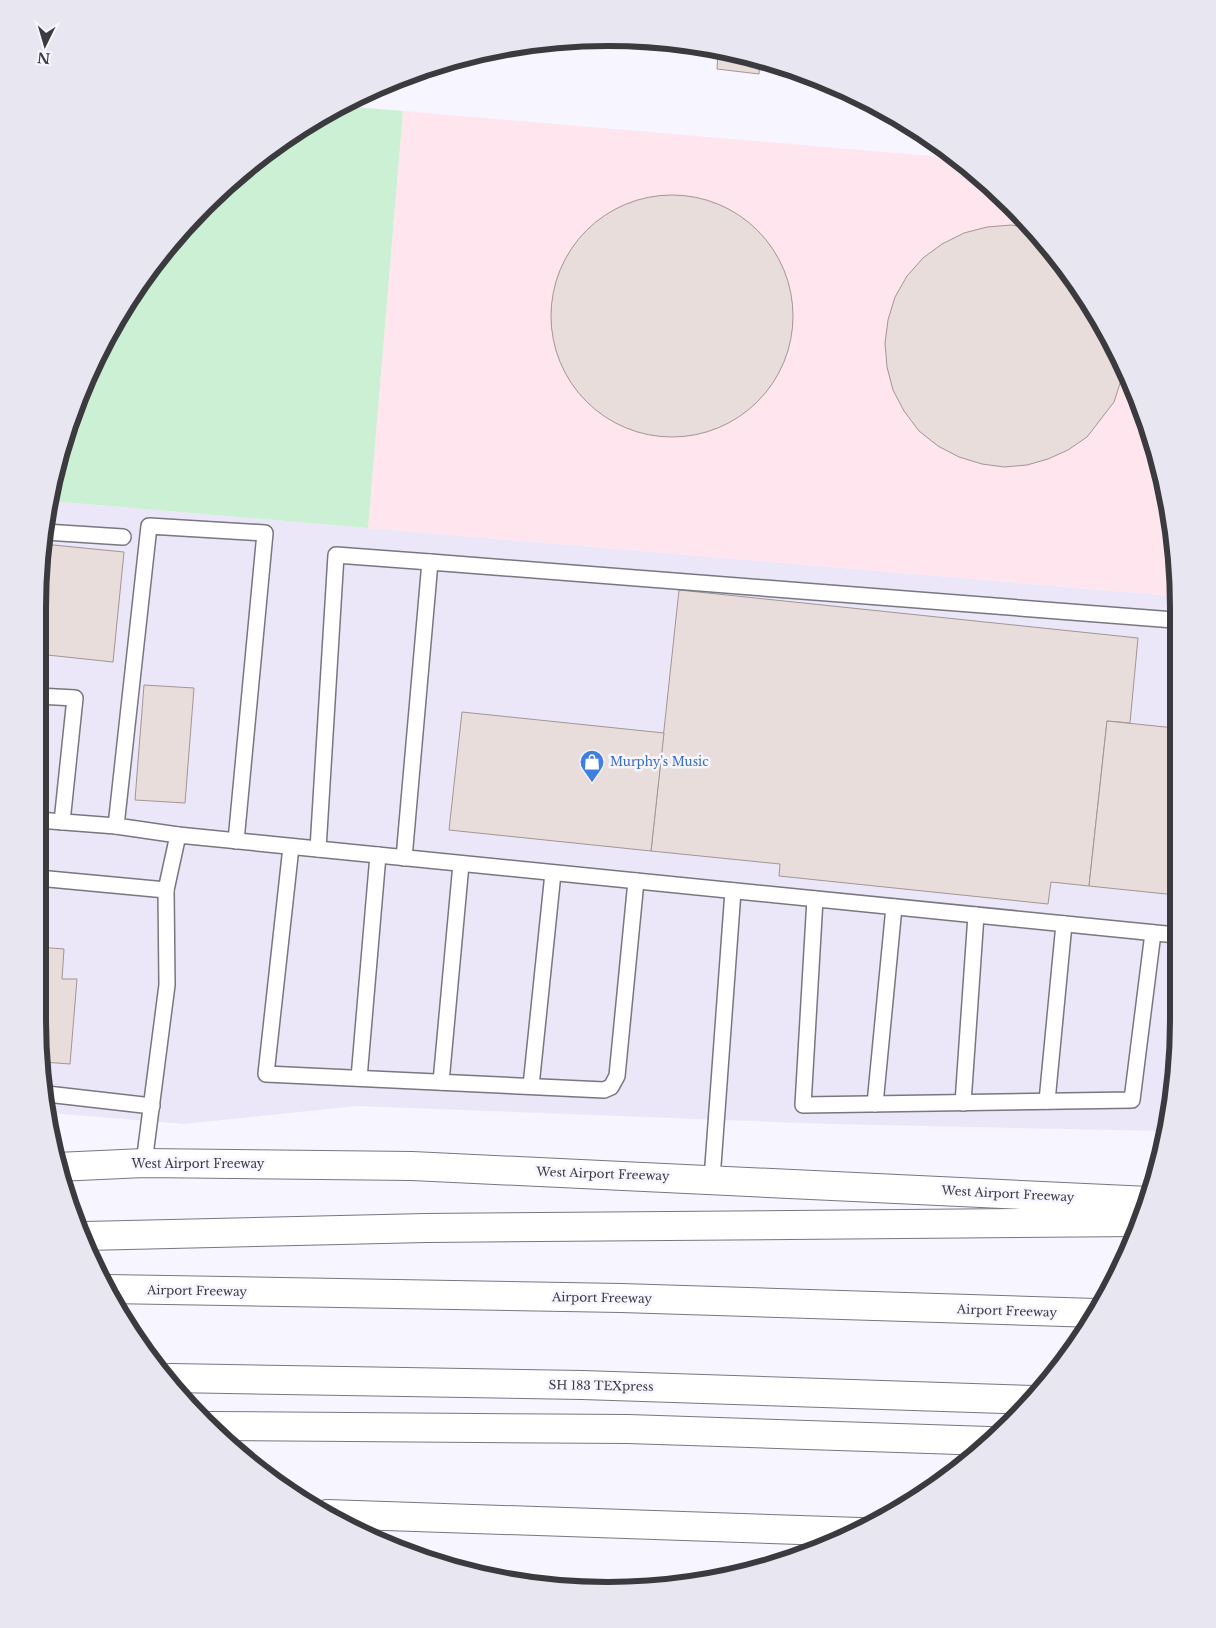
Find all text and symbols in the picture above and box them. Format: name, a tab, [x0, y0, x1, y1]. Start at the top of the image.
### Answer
north arrow	[20, 20, 70, 70]
text: N	[37, 48, 51, 67]
shop icon: Murphy's Music	[579, 749, 605, 783]
place label: Murphy's Music	[610, 754, 709, 769]
street label: West Airport Freeway	[130, 1156, 265, 1171]
street label: West Airport Freeway	[535, 1164, 670, 1183]
street label: West Airport Freeway	[940, 1182, 1075, 1204]
street label: Airport Freeway	[146, 1282, 247, 1299]
street label: Airport Freeway	[551, 1289, 652, 1306]
street label: Airport Freeway	[956, 1301, 1058, 1320]
street label: SH 183 TEXpress	[548, 1377, 654, 1394]

